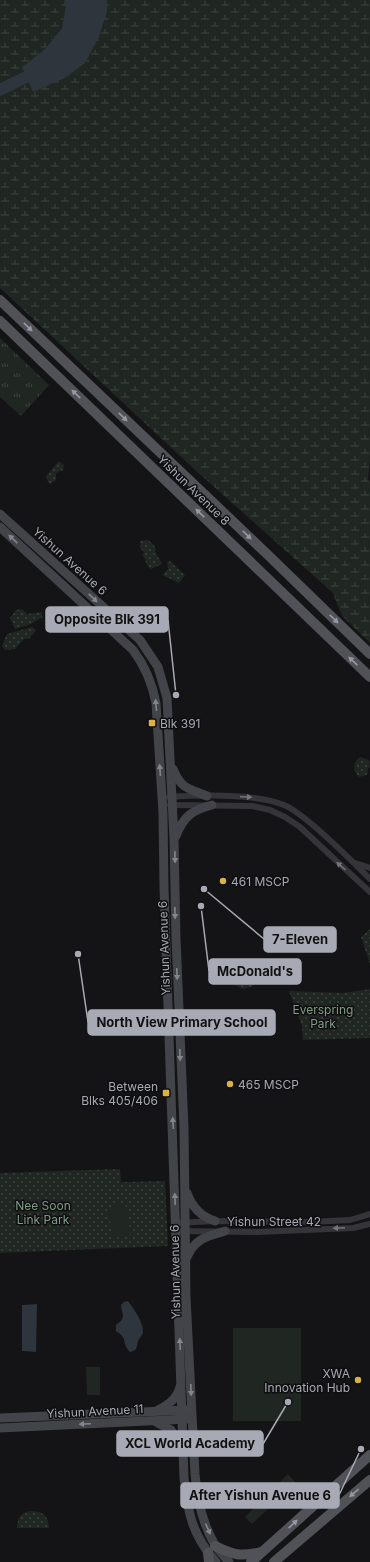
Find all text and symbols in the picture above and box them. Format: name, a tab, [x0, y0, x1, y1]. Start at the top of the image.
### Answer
one-way arrow	[23, 322, 33, 332]
one-way arrow	[71, 389, 81, 399]
one-way arrow	[118, 412, 127, 421]
street label: Yishun Avenue 8	[155, 452, 233, 528]
one-way arrow	[195, 508, 205, 518]
street label: Yishun Avenue 6	[30, 524, 110, 598]
one-way arrow	[242, 530, 252, 540]
one-way arrow	[8, 534, 18, 544]
one-way arrow	[88, 593, 98, 602]
callout: Opposite Blk 391	[46, 607, 168, 632]
text: Opposite Blk 391	[54, 611, 160, 627]
one-way arrow	[329, 615, 339, 624]
one-way arrow	[348, 656, 358, 666]
one-way arrow	[152, 699, 159, 711]
place label: Blk 391	[160, 716, 200, 731]
marker: Blk 391	[147, 718, 157, 728]
one-way arrow	[156, 764, 163, 776]
one-way arrow	[240, 794, 253, 800]
one-way arrow	[171, 851, 178, 863]
one-way arrow	[336, 861, 347, 870]
place label: 461 MSCP	[231, 874, 290, 889]
marker: 461 MSCP	[218, 876, 228, 886]
street label: Yishun Avenue 6	[155, 900, 173, 996]
one-way arrow	[172, 907, 179, 919]
callout: 7-Eleven	[264, 927, 336, 952]
text: 7-Eleven	[272, 931, 328, 947]
callout: McDonald's	[209, 959, 301, 984]
text: McDonald's	[217, 963, 293, 979]
one-way arrow	[174, 968, 180, 981]
park label: Everspring Park	[293, 1002, 353, 1031]
callout: North View Primary School	[88, 1010, 275, 1035]
text: North View Primary School	[96, 1014, 268, 1030]
one-way arrow	[177, 1049, 183, 1062]
place label: 465 MSCP	[238, 1077, 299, 1092]
place label: Between Blks 405/406	[81, 1079, 158, 1108]
marker: 465 MSCP	[225, 1079, 235, 1089]
marker: Between Blks 405/406	[161, 1088, 171, 1098]
one-way arrow	[169, 1117, 176, 1129]
one-way arrow	[172, 1193, 179, 1205]
park label: Nee Soon Link Park	[15, 1198, 71, 1227]
street label: Yishun Street 42	[227, 1214, 321, 1229]
street label: Yishun Avenue 6	[167, 1225, 183, 1319]
one-way arrow	[333, 1225, 345, 1232]
one-way arrow	[177, 1337, 183, 1350]
place label: XWA Innovation Hub	[264, 1366, 350, 1395]
marker: XWA Innovation Hub	[353, 1375, 363, 1385]
one-way arrow	[188, 1384, 194, 1397]
street label: Yishun Avenue 11	[46, 1401, 144, 1421]
one-way arrow	[79, 1420, 91, 1427]
callout: XCL World Academy	[117, 1431, 263, 1456]
text: XCL World Academy	[125, 1435, 255, 1451]
callout: After Yishun Avenue 6	[181, 1483, 339, 1508]
text: After Yishun Avenue 6	[189, 1487, 331, 1503]
one-way arrow	[349, 1489, 359, 1498]
one-way arrow	[288, 1520, 298, 1529]
one-way arrow	[205, 1524, 211, 1535]

